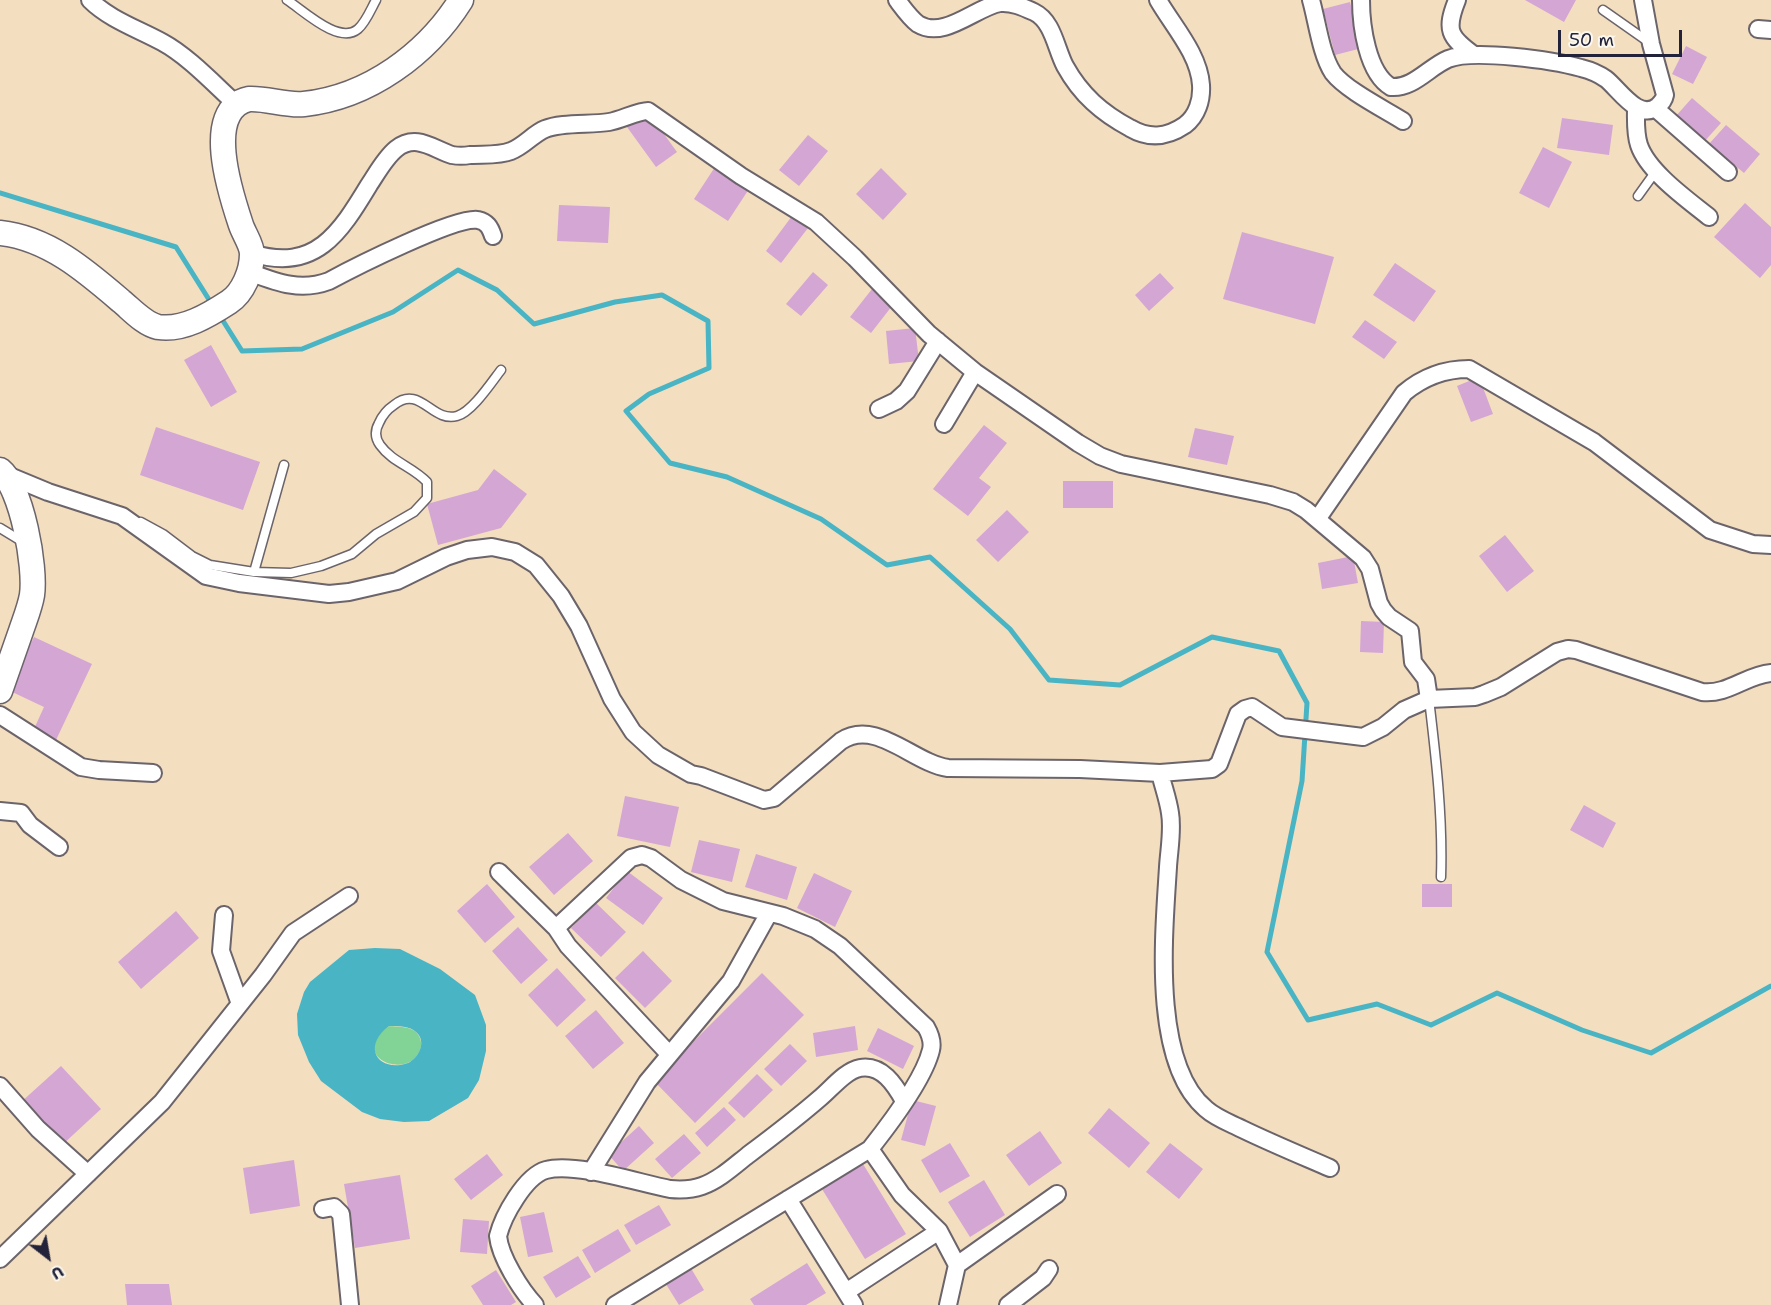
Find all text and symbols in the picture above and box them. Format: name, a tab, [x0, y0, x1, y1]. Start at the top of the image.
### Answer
scale bar	[1561, 18, 1686, 56]
text: 50 m	[1569, 28, 1614, 52]
north arrow	[18, 1227, 78, 1287]
text: U	[47, 1261, 68, 1285]

